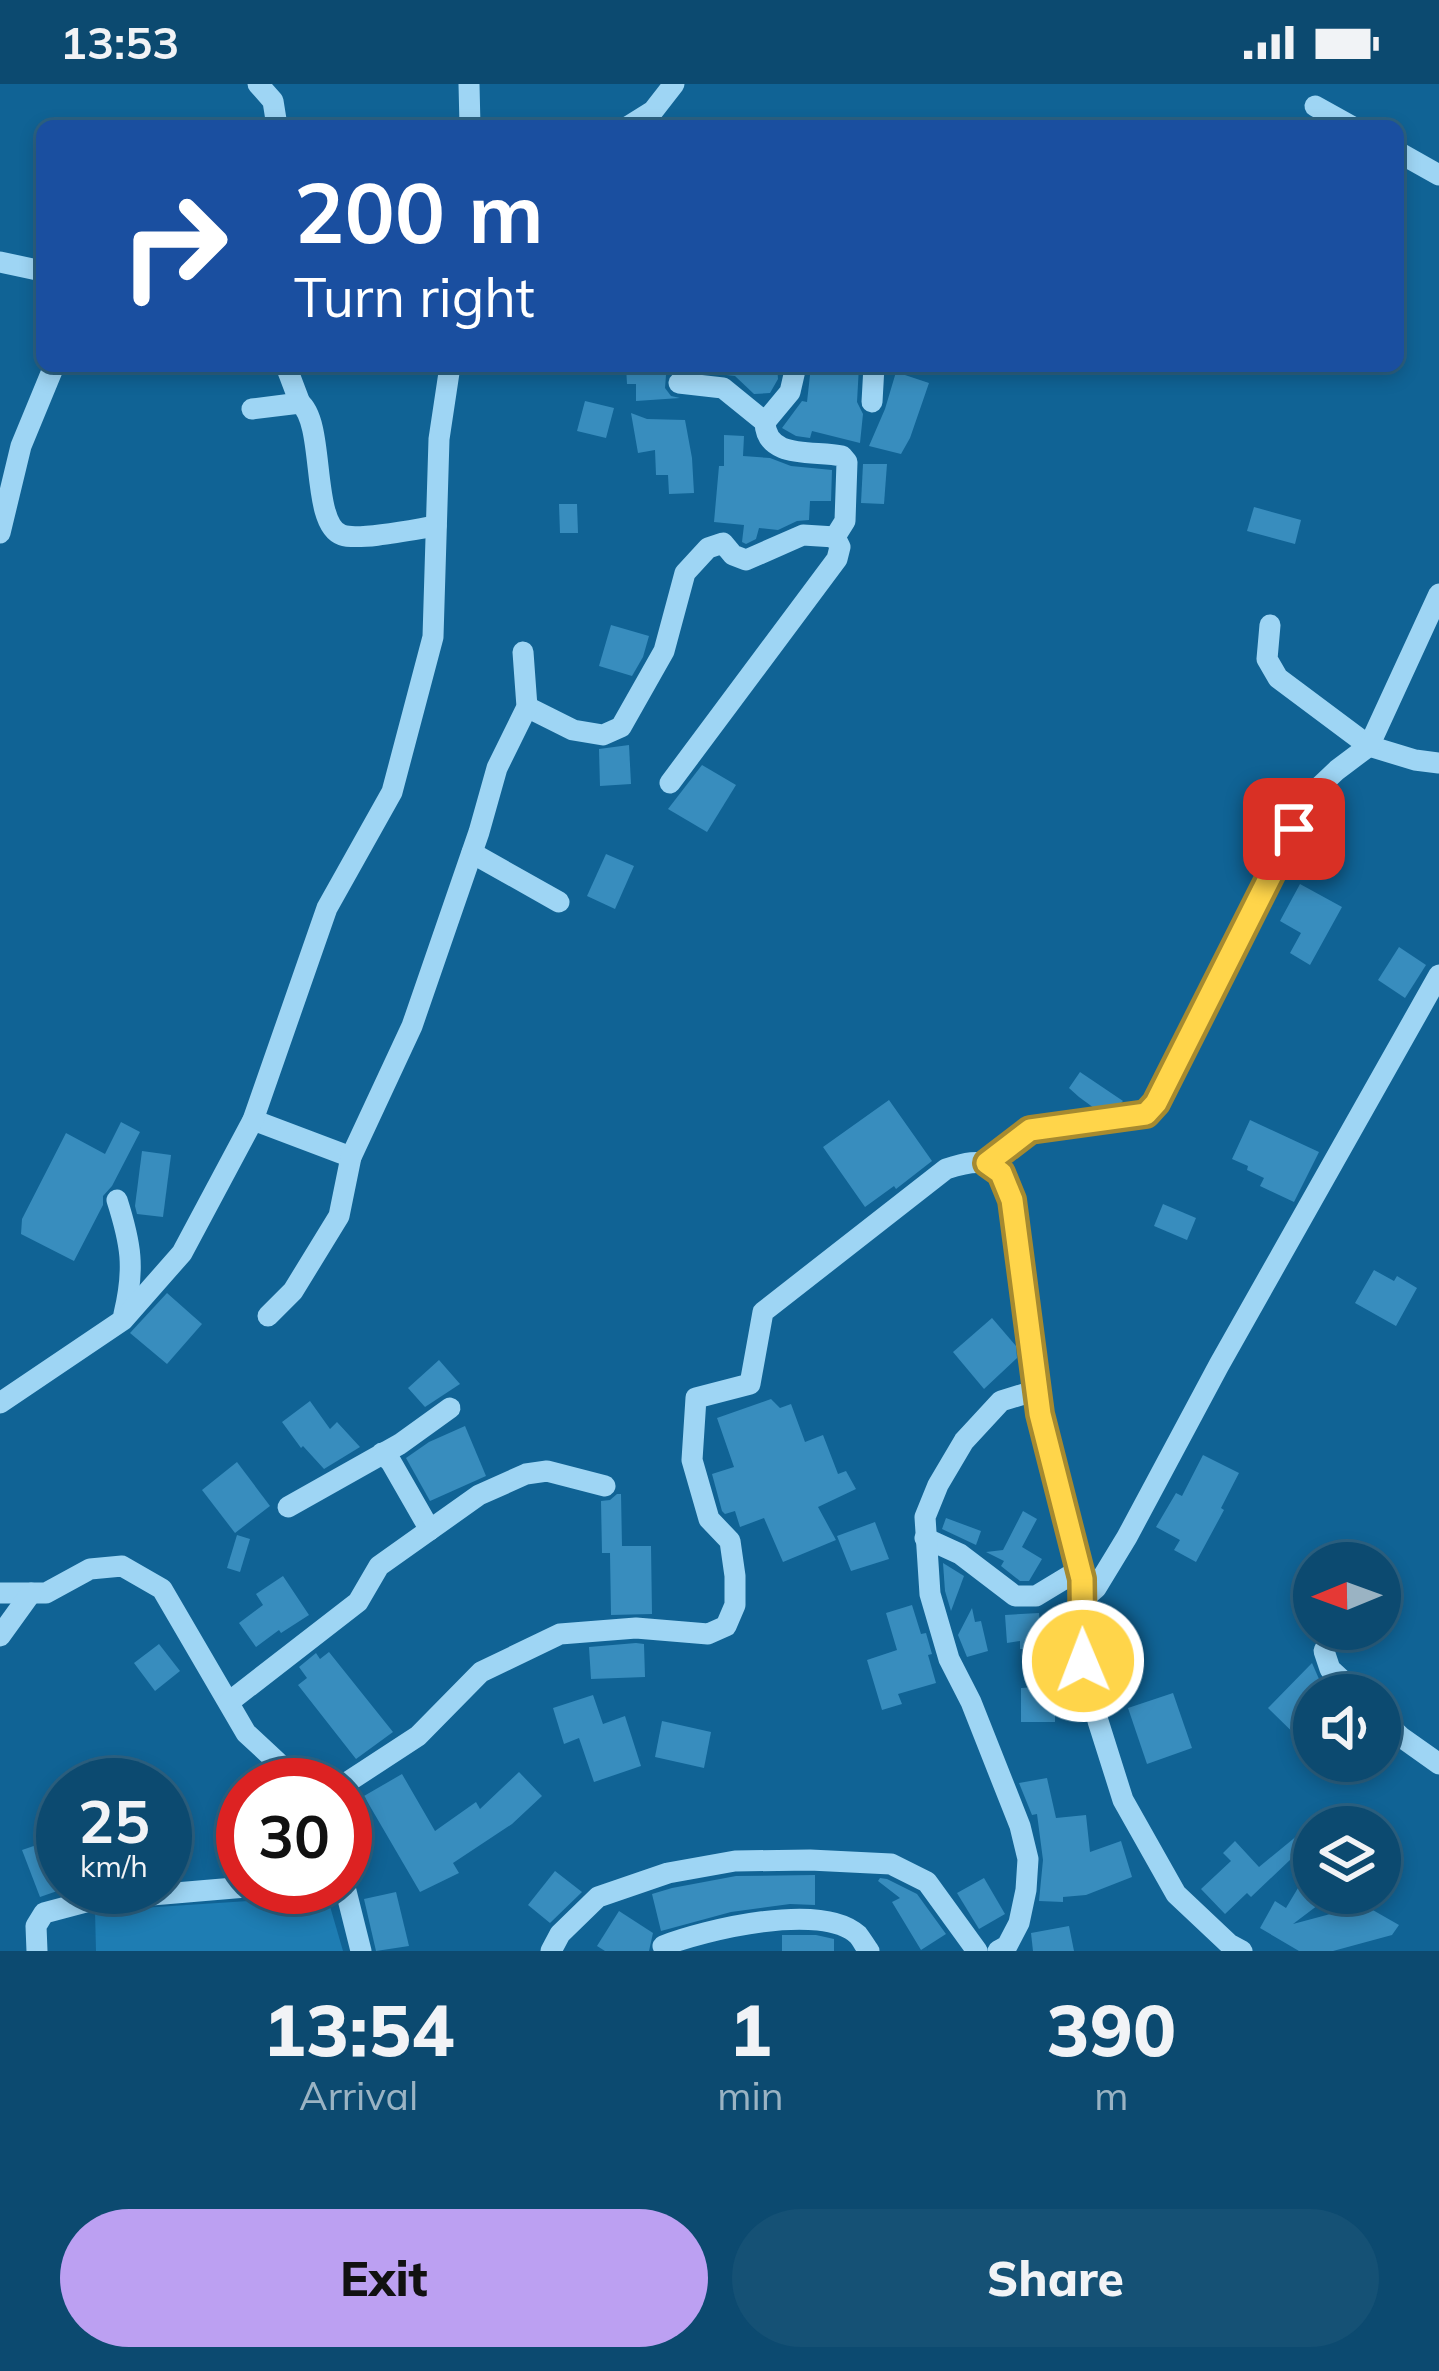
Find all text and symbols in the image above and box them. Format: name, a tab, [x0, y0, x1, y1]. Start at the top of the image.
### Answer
text: 13:53	[60, 14, 179, 70]
text: 200 m	[294, 159, 544, 264]
icon: right	[96, 168, 252, 324]
text: Turn right	[294, 263, 535, 331]
pin	[1243, 778, 1345, 880]
icon: arrive	[1261, 796, 1327, 862]
north arrow	[1293, 1542, 1401, 1650]
map controls	[1293, 1542, 1401, 1914]
position arrow	[1020, 1598, 1146, 1724]
button: sound	[1293, 1674, 1401, 1782]
speed limit sign: 30	[216, 1758, 372, 1914]
text: 25	[78, 1783, 150, 1858]
button: layers	[1293, 1806, 1401, 1914]
text: km/h	[80, 1847, 148, 1885]
text: 13:54	[263, 1984, 454, 2074]
text: 1	[729, 1984, 772, 2074]
text: 390	[1047, 1984, 1176, 2074]
text: Arrival	[299, 2071, 418, 2120]
text: min	[717, 2071, 784, 2120]
text: m	[1094, 2071, 1128, 2120]
button: Exit	[60, 2209, 708, 2347]
button: Share	[732, 2209, 1379, 2347]

